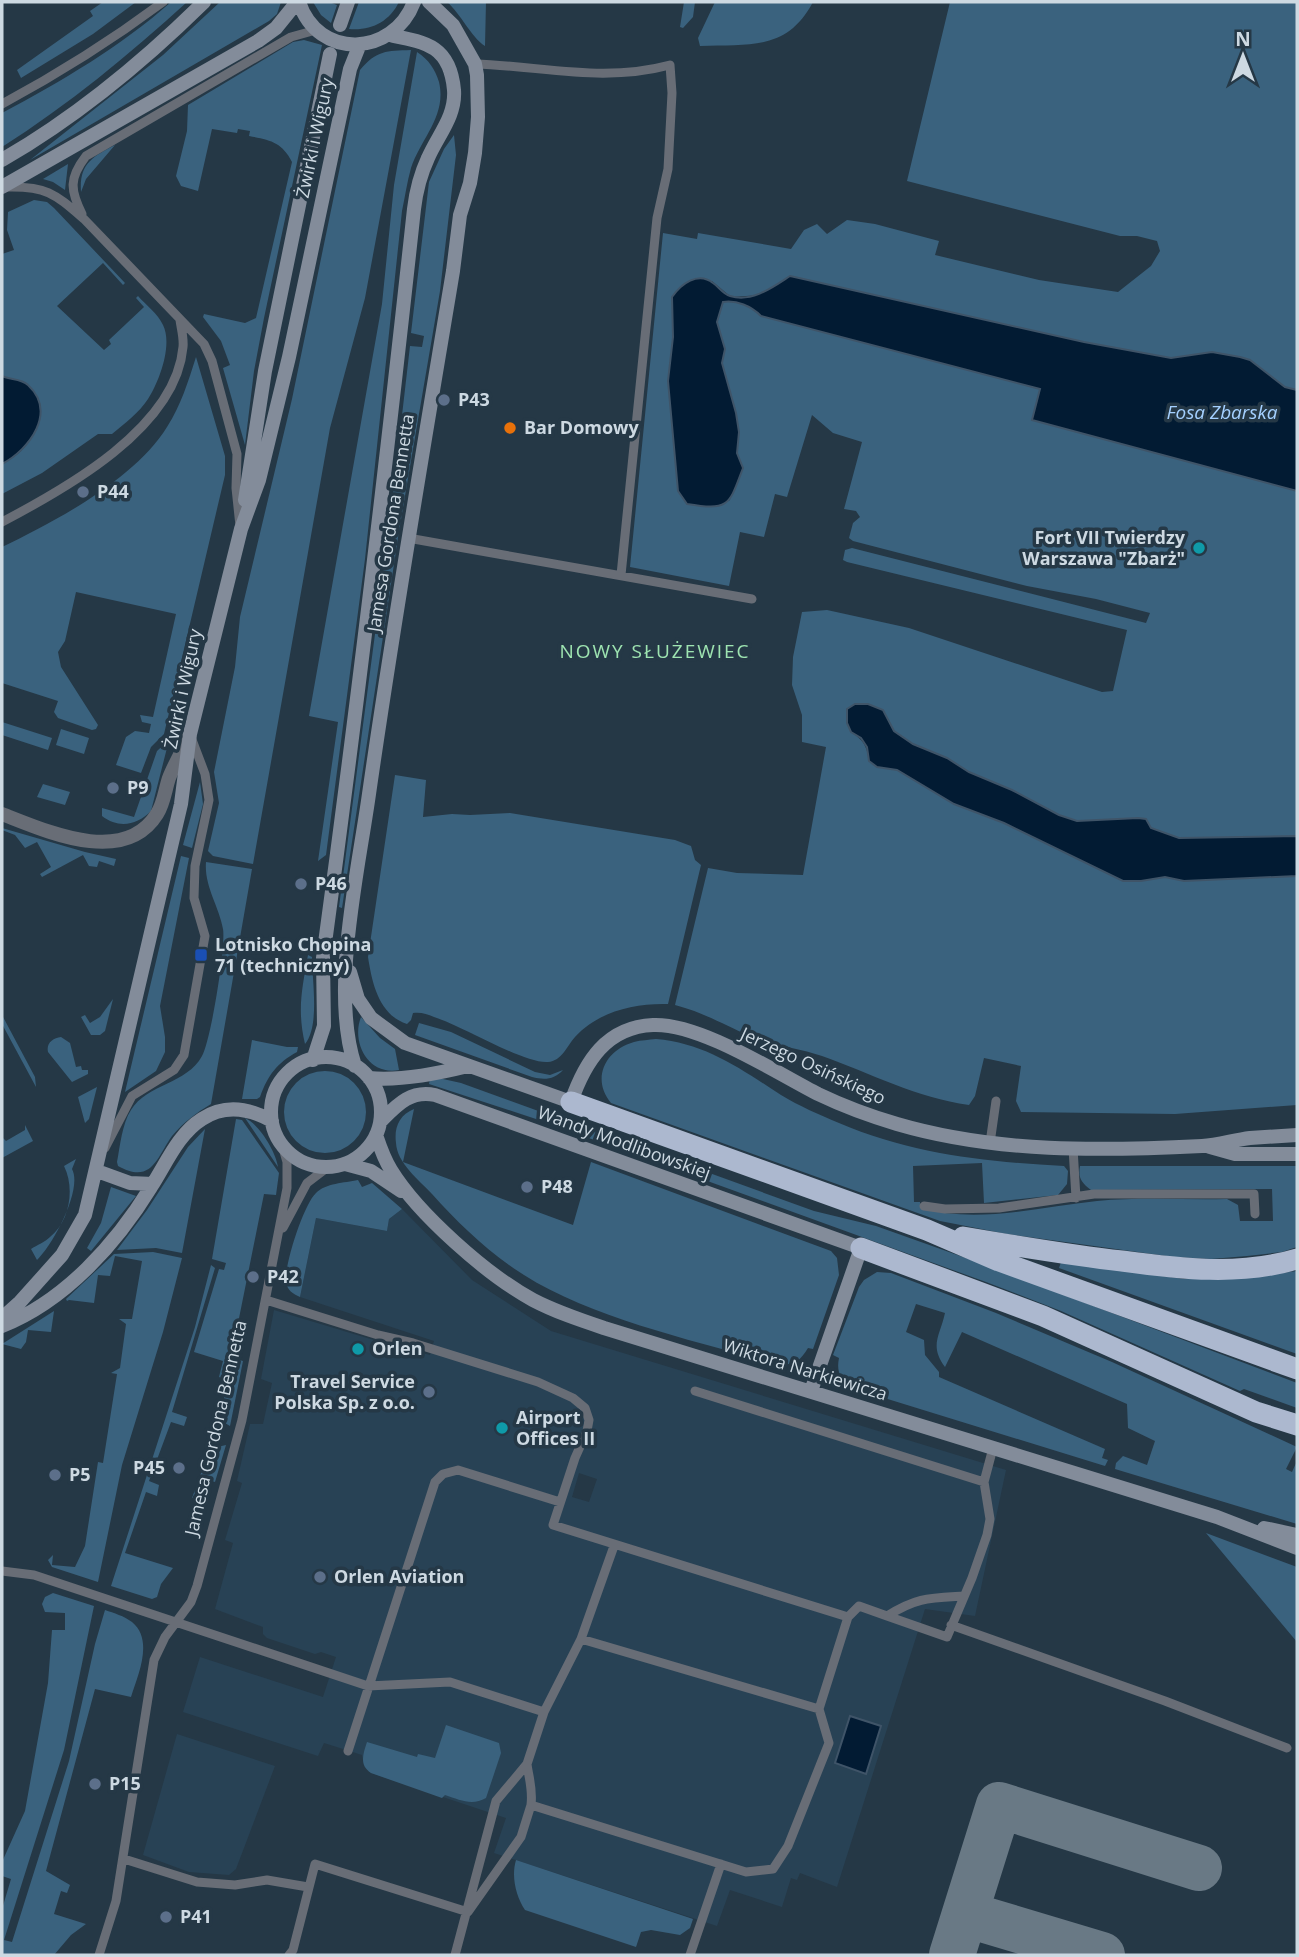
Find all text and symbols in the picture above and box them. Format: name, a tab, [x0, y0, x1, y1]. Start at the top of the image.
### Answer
north arrow	[1208, 21, 1278, 91]
text: N	[1235, 26, 1251, 52]
street label: Żwirki i Wigury	[290, 74, 339, 200]
place label: P43	[458, 387, 490, 411]
marker: P43	[436, 392, 452, 408]
water label: Fosa Zbarska	[1166, 399, 1278, 425]
street label: Jamesa Gordona Bennetta	[361, 412, 419, 636]
place label: Bar Domowy	[524, 415, 640, 439]
marker: Bar Domowy	[502, 420, 518, 436]
place label: P44	[97, 479, 129, 503]
marker: P44	[75, 484, 91, 500]
place label: Fort VII Twierdzy Warszawa "Zbarż"	[1022, 525, 1186, 570]
marker: Fort VII Twierdzy Warszawa "Zbarż"	[1191, 540, 1207, 556]
street label: Żwirki i Wigury	[158, 625, 207, 751]
district label: NOWY SŁUŻEWIEC	[559, 638, 751, 664]
place label: P9	[127, 775, 149, 799]
marker: P9	[105, 780, 121, 796]
place label: P46	[315, 871, 347, 895]
marker: P46	[293, 876, 309, 892]
place label: Lotnisko Chopina 71 (techniczny)	[215, 932, 371, 977]
marker: Lotnisko Chopina 71 (techniczny)	[193, 947, 209, 963]
street label: Jerzego Osińskiego	[735, 1020, 890, 1109]
street label: Wandy Modlibowskiej	[534, 1100, 714, 1185]
place label: P48	[541, 1174, 573, 1198]
marker: P48	[519, 1179, 535, 1195]
place label: P42	[267, 1264, 299, 1288]
marker: P42	[245, 1269, 261, 1285]
street label: Jamesa Gordona Bennetta	[178, 1318, 252, 1540]
street label: Wiktora Narkiewicza	[720, 1333, 890, 1405]
place label: Orlen	[372, 1336, 422, 1360]
marker: Orlen	[350, 1341, 366, 1357]
place label: Travel Service Polska Sp. z o.o.	[274, 1369, 415, 1414]
marker: Travel Service Polska Sp. z o.o.	[421, 1384, 437, 1400]
place label: Airport Offices II	[516, 1405, 595, 1450]
marker: Airport Offices II	[494, 1420, 510, 1436]
place label: P45	[133, 1455, 165, 1479]
marker: P45	[171, 1460, 187, 1476]
place label: P5	[69, 1462, 91, 1486]
marker: P5	[47, 1467, 63, 1483]
place label: Orlen Aviation	[334, 1564, 464, 1588]
marker: Orlen Aviation	[312, 1569, 328, 1585]
place label: P15	[109, 1771, 141, 1795]
marker: P15	[87, 1776, 103, 1792]
place label: P41	[180, 1904, 212, 1928]
marker: P41	[158, 1909, 174, 1925]

